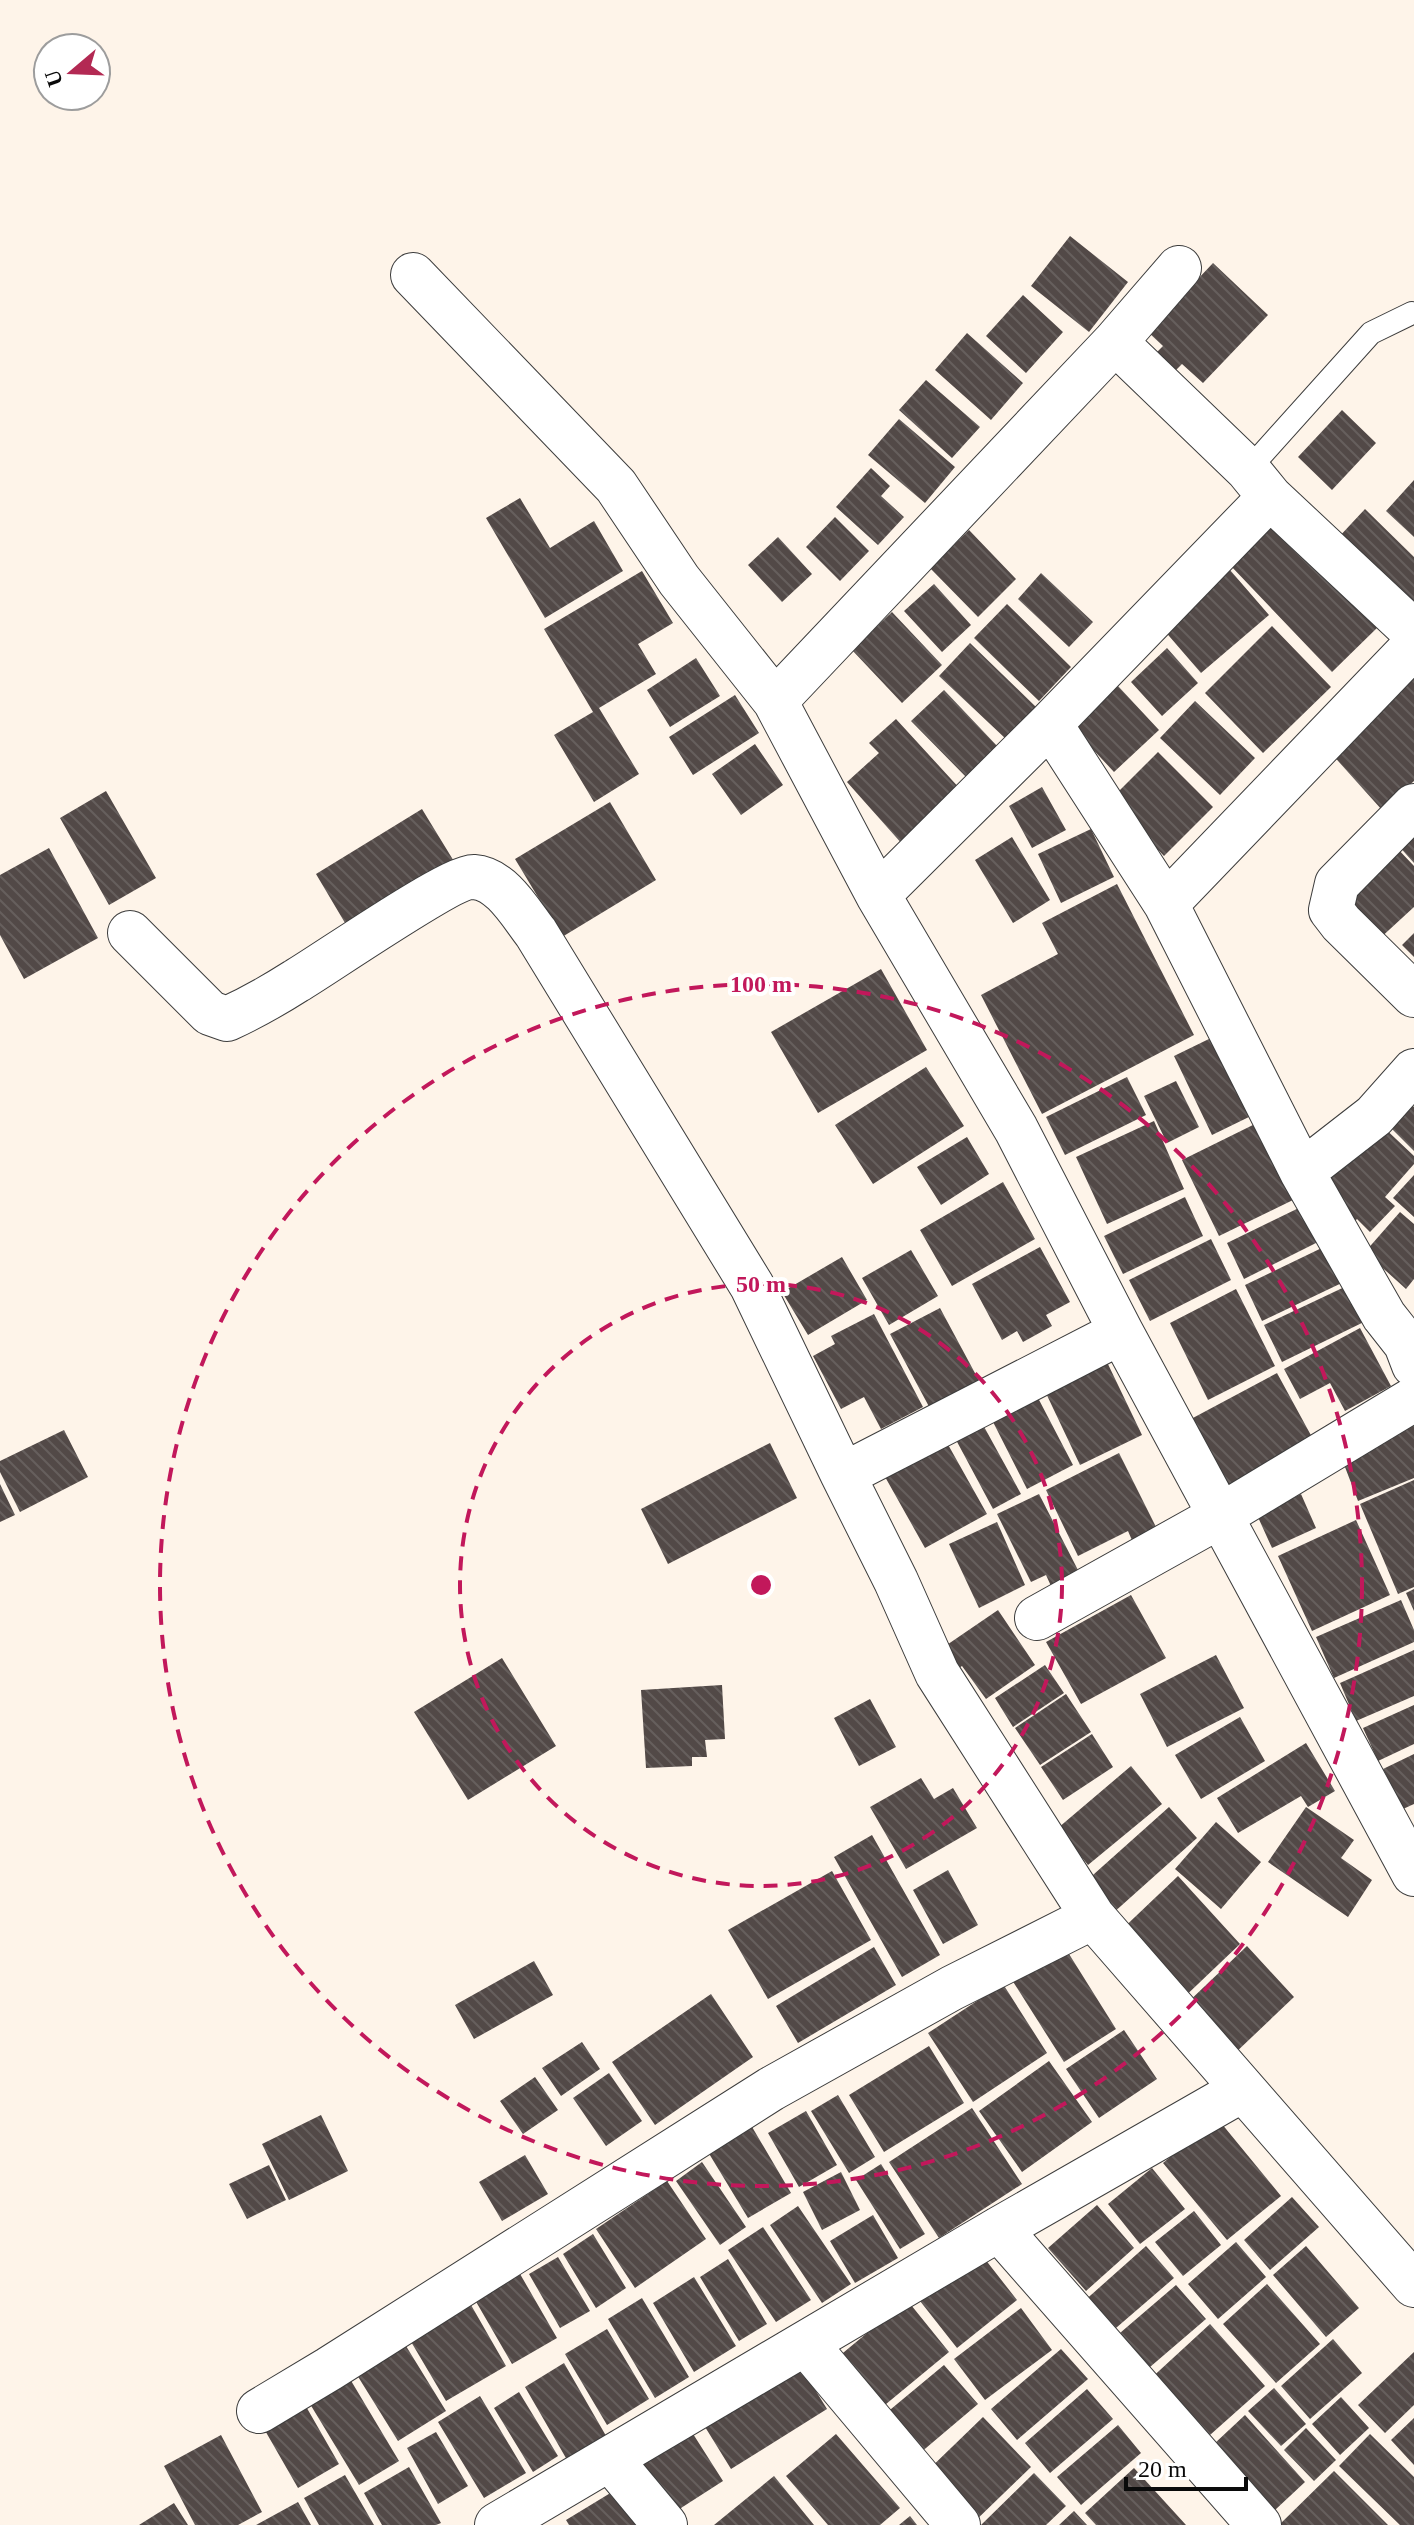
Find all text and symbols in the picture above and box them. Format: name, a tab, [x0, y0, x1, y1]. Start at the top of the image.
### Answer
north arrow	[32, 32, 112, 112]
text: U	[39, 67, 68, 90]
text: 100 m	[730, 971, 792, 997]
text: 50 m	[736, 1271, 786, 1297]
centre of rings	[747, 1571, 775, 1599]
scale bar	[1126, 2441, 1246, 2491]
text: 20 m	[1138, 2456, 1187, 2482]

